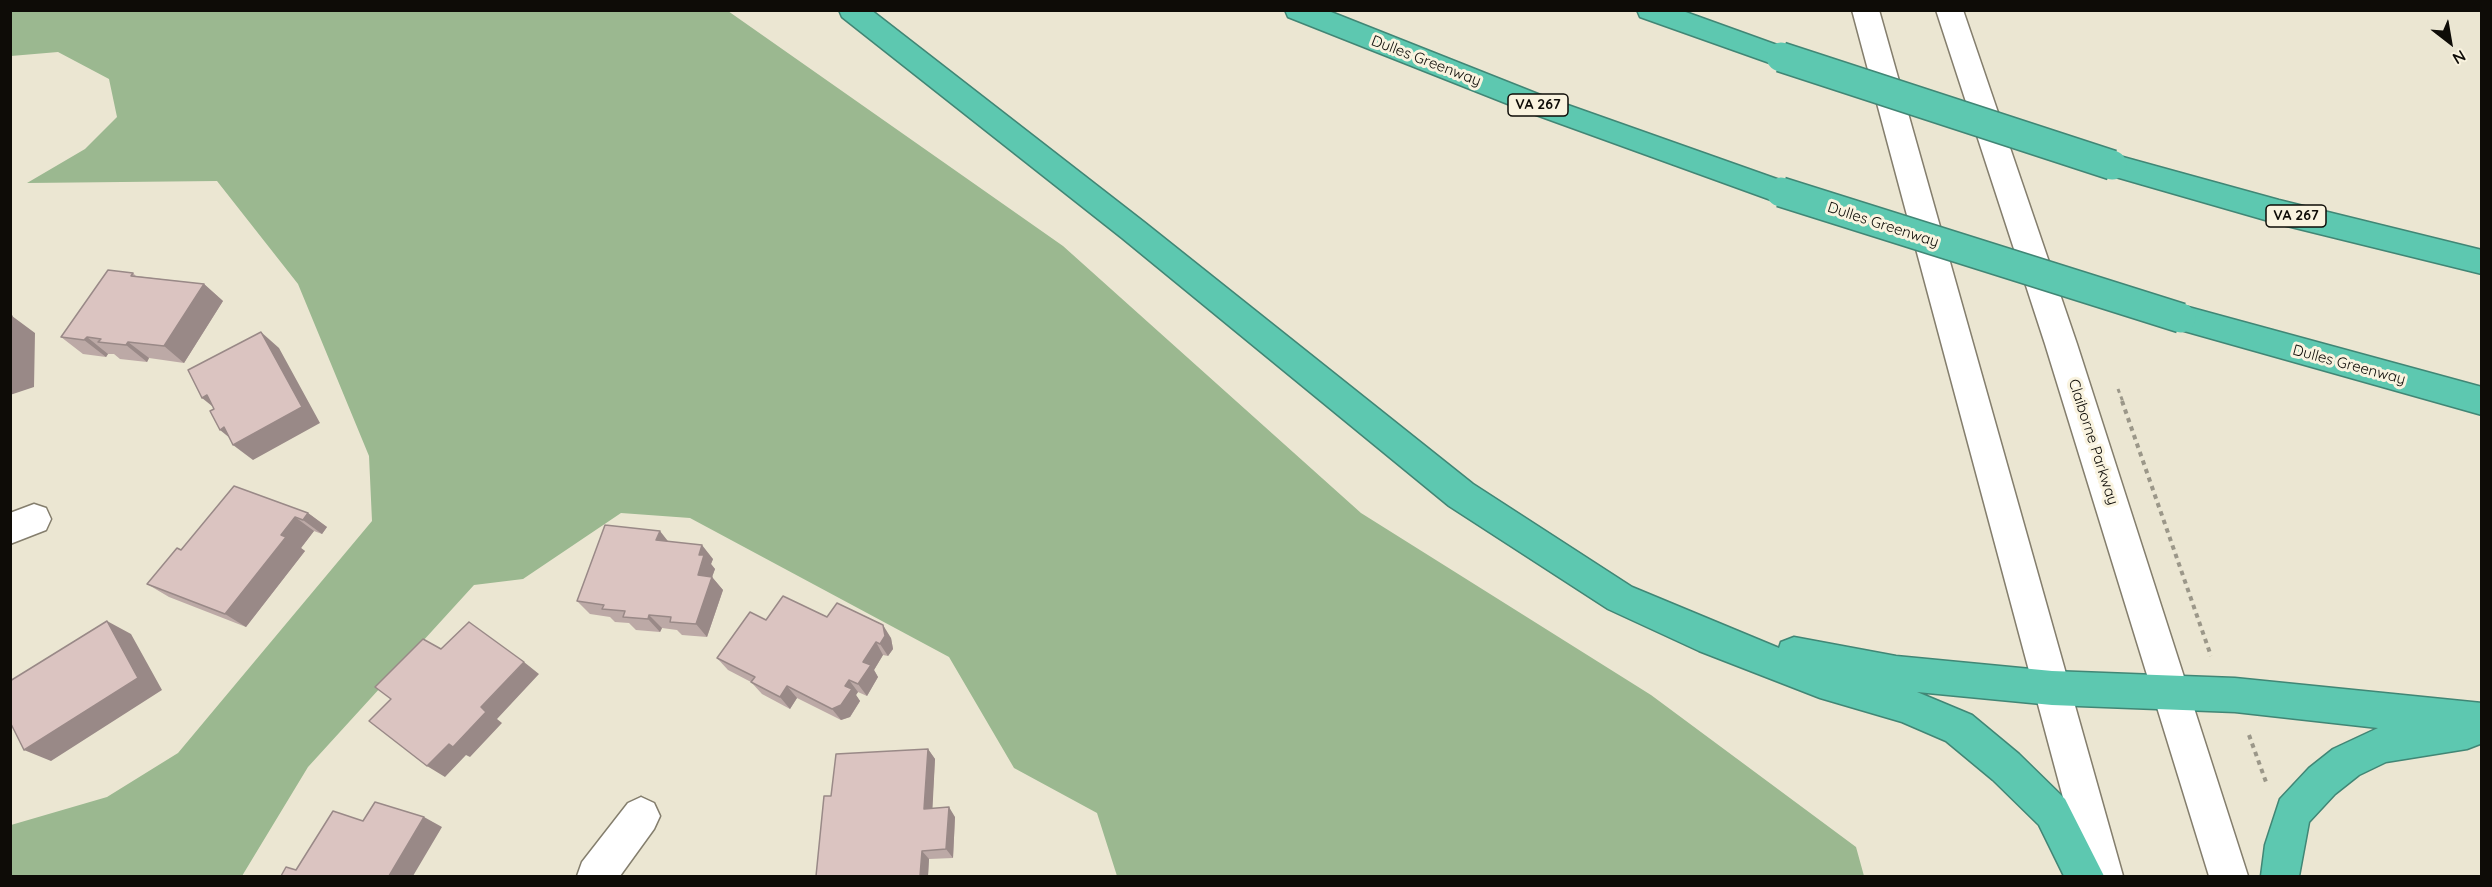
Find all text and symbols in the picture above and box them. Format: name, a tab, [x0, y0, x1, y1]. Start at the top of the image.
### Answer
north arrow	[2420, 12, 2480, 72]
street label: Dulles Greenway	[1369, 32, 1483, 90]
text: N	[2449, 46, 2469, 69]
road number: VA 267	[1508, 94, 1568, 116]
street label: Dulles Greenway	[1825, 198, 1941, 252]
road number: VA 267	[2266, 205, 2326, 227]
street label: Dulles Greenway	[2291, 341, 2407, 389]
street label: Claiborne Parkway	[2064, 377, 2122, 507]

